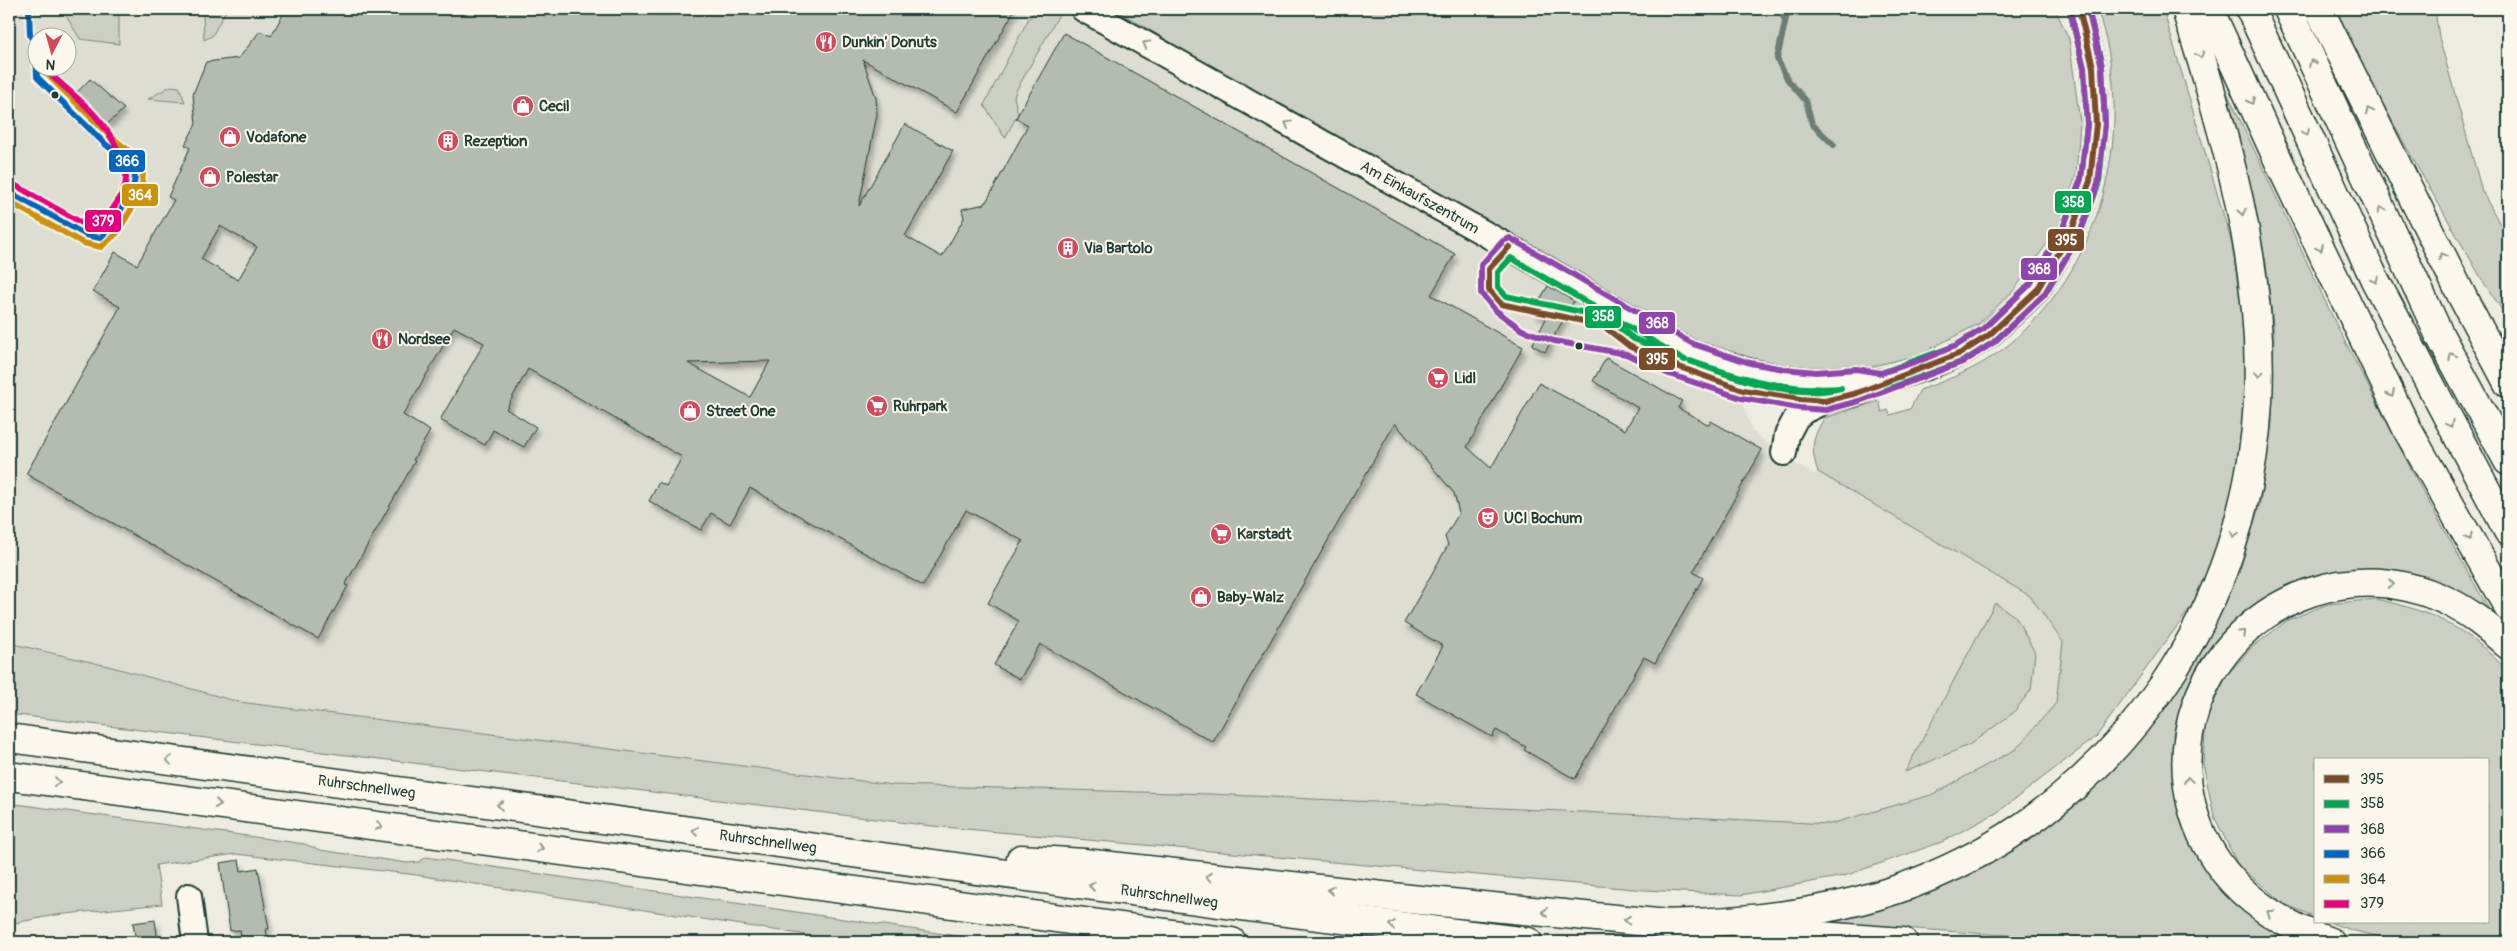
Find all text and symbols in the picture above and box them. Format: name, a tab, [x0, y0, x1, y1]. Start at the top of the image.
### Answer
north arrow	[28, 28, 78, 78]
restaurant icon: Dunkin' Donuts	[814, 30, 838, 54]
place label: Dunkin' Donuts	[842, 33, 937, 52]
one-way arrow	[1143, 41, 1152, 51]
one-way arrow	[2195, 51, 2205, 59]
text: N	[45, 55, 56, 73]
one-way arrow	[2308, 59, 2318, 68]
unlabelled marker	[50, 90, 60, 100]
shop icon: Cecil	[511, 94, 535, 118]
one-way arrow	[2244, 96, 2255, 105]
place label: Cecil	[539, 97, 570, 116]
one-way arrow	[2365, 107, 2375, 116]
one-way arrow	[1284, 120, 1293, 130]
shop icon: Vodafone	[218, 125, 242, 149]
place label: Vodafone	[246, 128, 307, 147]
one-way arrow	[2300, 128, 2311, 137]
building icon: Rezeption	[436, 129, 460, 153]
place label: Rezeption	[464, 132, 528, 151]
line badge: 366	[108, 149, 146, 173]
text: 366	[115, 153, 139, 170]
street label: Am Einkaufszentrum	[1357, 157, 1483, 239]
shop icon: Polestar	[198, 165, 222, 189]
place label: Polestar	[226, 168, 279, 187]
line badge: 364	[121, 183, 159, 207]
text: 364	[128, 187, 153, 204]
line badge: 358	[2054, 190, 2092, 214]
text: 358	[2062, 194, 2084, 211]
one-way arrow	[2377, 206, 2387, 215]
one-way arrow	[2237, 208, 2247, 217]
line badge: 379	[84, 209, 122, 233]
text: 379	[92, 213, 114, 230]
line badge: 395	[2047, 228, 2085, 252]
text: 395	[2055, 232, 2078, 249]
building icon: Via Bartolo	[1056, 236, 1080, 260]
place label: Via Bartolo	[1084, 239, 1152, 258]
one-way arrow	[2314, 243, 2324, 252]
one-way arrow	[2438, 252, 2448, 261]
line badge: 368	[2020, 257, 2058, 281]
text: 368	[2027, 261, 2051, 278]
one-way arrow	[2369, 275, 2379, 284]
line badge: 358	[1584, 305, 1622, 329]
text: 358	[1592, 308, 1614, 325]
line badge: 368	[1638, 311, 1676, 335]
text: 368	[1645, 315, 1669, 332]
restaurant icon: Nordsee	[370, 327, 394, 351]
place label: Nordsee	[398, 330, 451, 349]
unlabelled marker	[1574, 341, 1584, 351]
line badge: 395	[1638, 347, 1676, 371]
text: 395	[1646, 351, 1669, 368]
one-way arrow	[2448, 353, 2458, 362]
supermarket icon: Lidl	[1426, 366, 1450, 390]
place label: Lidl	[1454, 369, 1476, 388]
one-way arrow	[2254, 370, 2264, 378]
one-way arrow	[2385, 389, 2395, 398]
supermarket icon: Ruhrpark	[865, 394, 889, 418]
place label: Ruhrpark	[893, 397, 948, 416]
shop icon: Street One	[678, 399, 702, 423]
place label: Street One	[706, 402, 776, 421]
one-way arrow	[2444, 419, 2454, 428]
theatre icon: UCI Bochum	[1476, 506, 1500, 530]
place label: UCI Bochum	[1504, 509, 1582, 528]
supermarket icon: Karstadt	[1209, 522, 1233, 546]
place label: Karstadt	[1237, 525, 1292, 544]
one-way arrow	[2230, 529, 2240, 537]
one-way arrow	[2462, 532, 2472, 541]
one-way arrow	[2388, 578, 2396, 589]
shop icon: Baby-Walz	[1189, 585, 1213, 609]
place label: Baby-Walz	[1217, 588, 1284, 607]
one-way arrow	[2236, 630, 2245, 639]
one-way arrow	[164, 755, 172, 766]
legend	[2314, 758, 2490, 924]
text: 395	[2360, 770, 2384, 789]
street label: Ruhrschnellweg	[317, 771, 417, 803]
one-way arrow	[2183, 776, 2193, 784]
one-way arrow	[53, 777, 61, 787]
text: 358	[2360, 794, 2385, 813]
one-way arrow	[214, 798, 222, 809]
one-way arrow	[495, 800, 504, 810]
one-way arrow	[375, 820, 383, 831]
text: 368	[2360, 820, 2385, 839]
street label: Ruhrschnellweg	[718, 826, 818, 858]
one-way arrow	[691, 827, 700, 837]
one-way arrow	[536, 842, 544, 853]
text: 366	[2360, 844, 2386, 863]
text: 364	[2360, 870, 2386, 889]
one-way arrow	[1204, 872, 1212, 883]
one-way arrow	[1088, 881, 1097, 891]
street label: Ruhrschnellweg	[1119, 881, 1219, 913]
one-way arrow	[1327, 885, 1335, 896]
text: 379	[2360, 894, 2384, 913]
one-way arrow	[1541, 907, 1549, 918]
one-way arrow	[2267, 910, 2276, 920]
one-way arrow	[1623, 915, 1631, 926]
one-way arrow	[1388, 921, 1397, 931]

